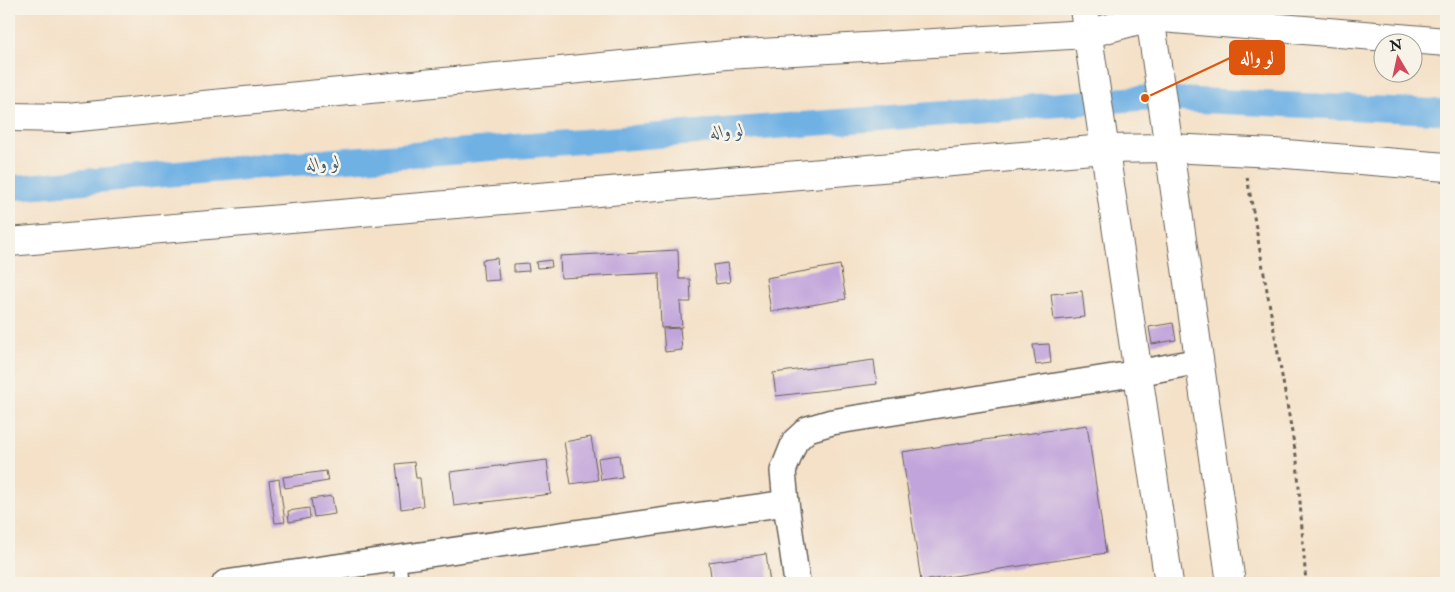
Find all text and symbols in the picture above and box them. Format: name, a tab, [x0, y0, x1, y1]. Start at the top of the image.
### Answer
north arrow	[1372, 32, 1422, 82]
text: N	[1388, 36, 1404, 55]
callout: لو واله	[1230, 41, 1284, 74]
text: لو واله	[1240, 47, 1274, 70]
water label: لو واله	[709, 119, 745, 144]
water label: لو واله	[305, 151, 341, 176]

